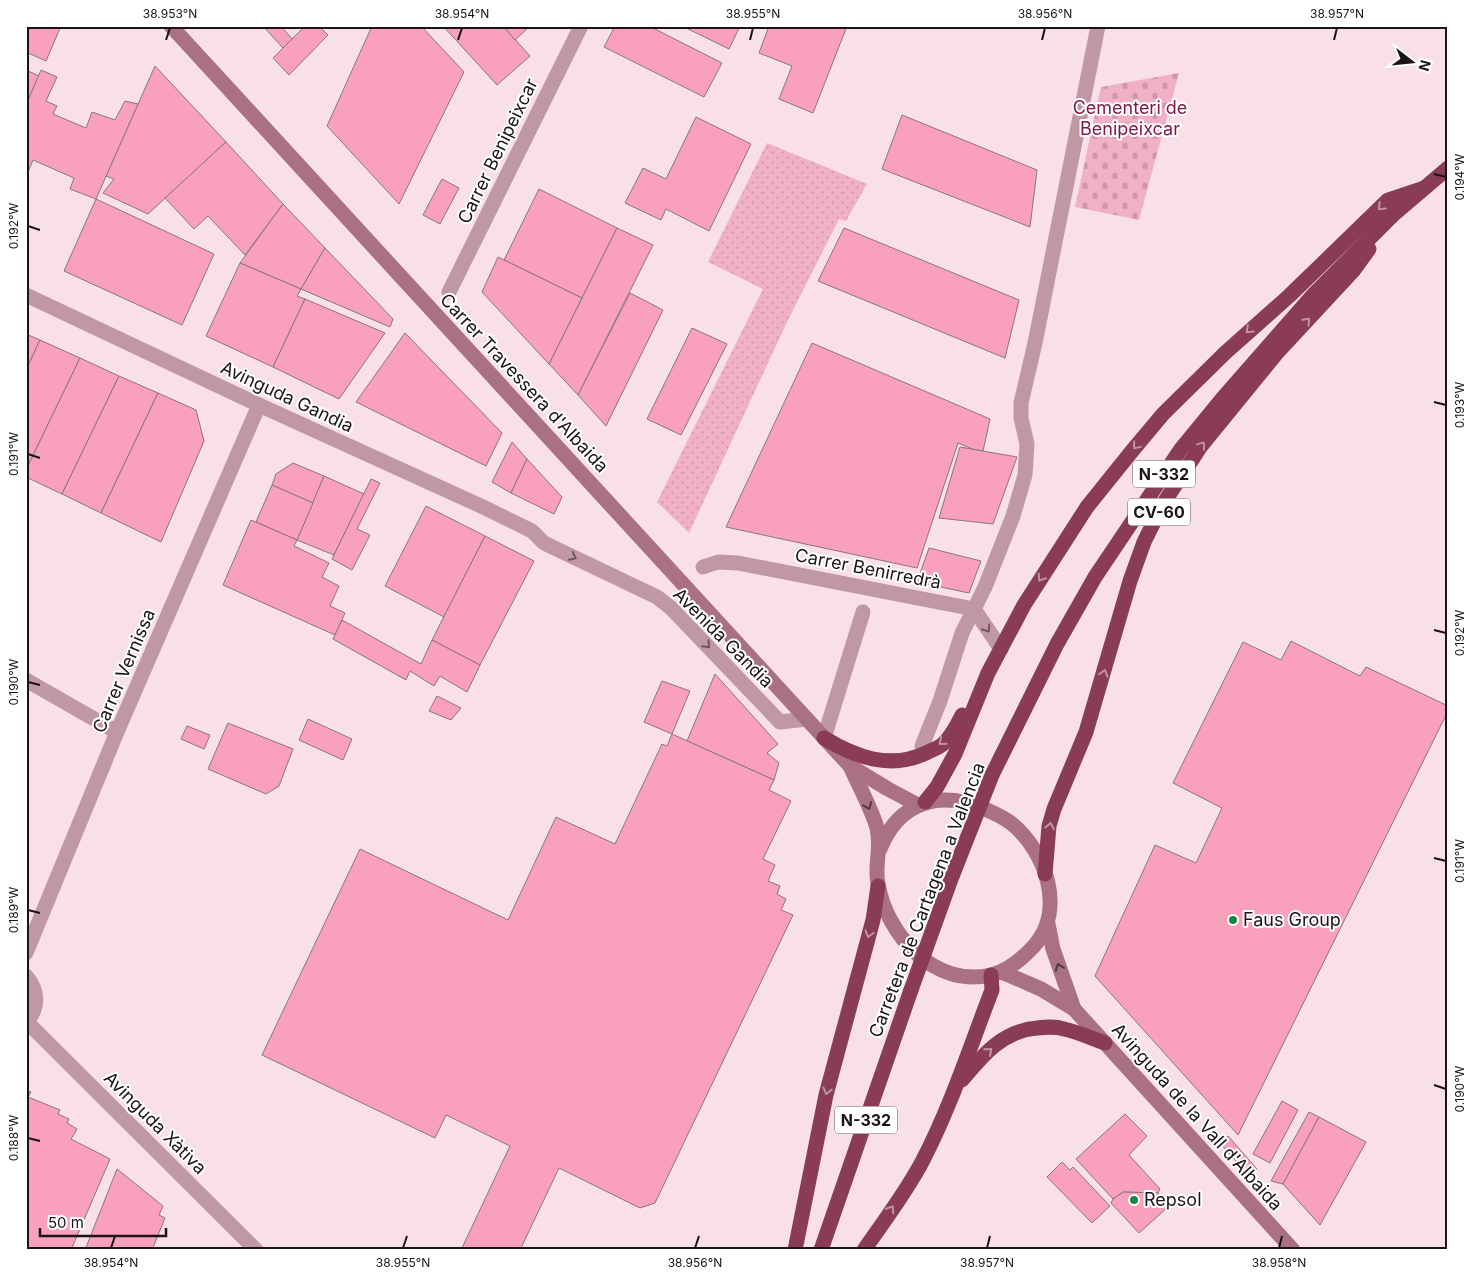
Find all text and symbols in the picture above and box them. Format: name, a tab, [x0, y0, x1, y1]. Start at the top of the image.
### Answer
text: 38.953°N	[143, 6, 197, 21]
text: 38.954°N	[435, 6, 489, 21]
text: 38.955°N	[726, 6, 780, 21]
text: 38.956°N	[1018, 6, 1072, 21]
text: 38.957°N	[1310, 6, 1364, 21]
north arrow	[1386, 38, 1436, 88]
text: N	[1415, 58, 1435, 73]
street label: Carrer Benipeixcar	[453, 75, 542, 227]
park label: Cementeri de Benipeixcar	[1073, 97, 1187, 139]
text: 0.194°W	[1452, 153, 1467, 200]
one-way arrow	[1377, 201, 1386, 210]
text: 0.192°W	[6, 203, 21, 249]
street label: Carrer Travessera d'Albaida	[436, 289, 613, 476]
one-way arrow	[1301, 318, 1310, 327]
one-way arrow	[1246, 324, 1255, 333]
street label: Avinguda Gandia	[218, 357, 357, 436]
text: 0.193°W	[1452, 382, 1467, 428]
text: 0.191°W	[6, 432, 21, 476]
one-way arrow	[1133, 441, 1142, 450]
one-way arrow	[1196, 441, 1205, 451]
road number: N-332	[1133, 460, 1195, 488]
road number: CV-60	[1128, 498, 1190, 526]
street label: Carrer Benirredrà	[793, 544, 943, 593]
one-way arrow	[568, 551, 577, 561]
one-way arrow	[1038, 573, 1048, 582]
street label: Avenida Gandia	[669, 583, 778, 692]
street label: Carrer Vernissa	[88, 606, 159, 736]
text: 0.192°W	[1452, 610, 1467, 656]
one-way arrow	[981, 623, 990, 633]
one-way arrow	[701, 640, 710, 649]
text: 0.190°W	[6, 658, 21, 705]
one-way arrow	[1099, 669, 1109, 678]
one-way arrow	[939, 737, 948, 746]
street label: Carretera de Cartagena a Valencia	[864, 759, 989, 1040]
one-way arrow	[862, 802, 872, 810]
one-way arrow	[1044, 821, 1054, 830]
text: 0.191°W	[1452, 839, 1467, 883]
text: 0.189°W	[6, 886, 21, 933]
place label: Faus Group	[1243, 909, 1341, 930]
marker: Faus Group	[1227, 914, 1239, 926]
one-way arrow	[864, 930, 875, 939]
one-way arrow	[1055, 963, 1065, 972]
street label: Avinguda de la Vall d'Albaida	[1108, 1019, 1287, 1214]
one-way arrow	[983, 1047, 992, 1056]
text: 0.190°W	[1452, 1065, 1467, 1112]
street label: Avinguda Xàtiva	[100, 1067, 211, 1178]
one-way arrow	[822, 1087, 833, 1096]
road number: N-332	[835, 1106, 897, 1134]
text: 0.188°W	[6, 1115, 21, 1161]
place label: Repsol	[1144, 1189, 1202, 1210]
marker: Repsol	[1128, 1194, 1140, 1206]
scale bar	[40, 1206, 166, 1238]
one-way arrow	[885, 1206, 895, 1215]
text: 50 m	[48, 1213, 84, 1232]
text: 38.954°N	[84, 1255, 138, 1270]
text: 38.955°N	[376, 1255, 430, 1270]
text: 38.956°N	[668, 1255, 722, 1270]
text: 38.957°N	[960, 1255, 1014, 1270]
text: 38.958°N	[1252, 1255, 1306, 1270]

